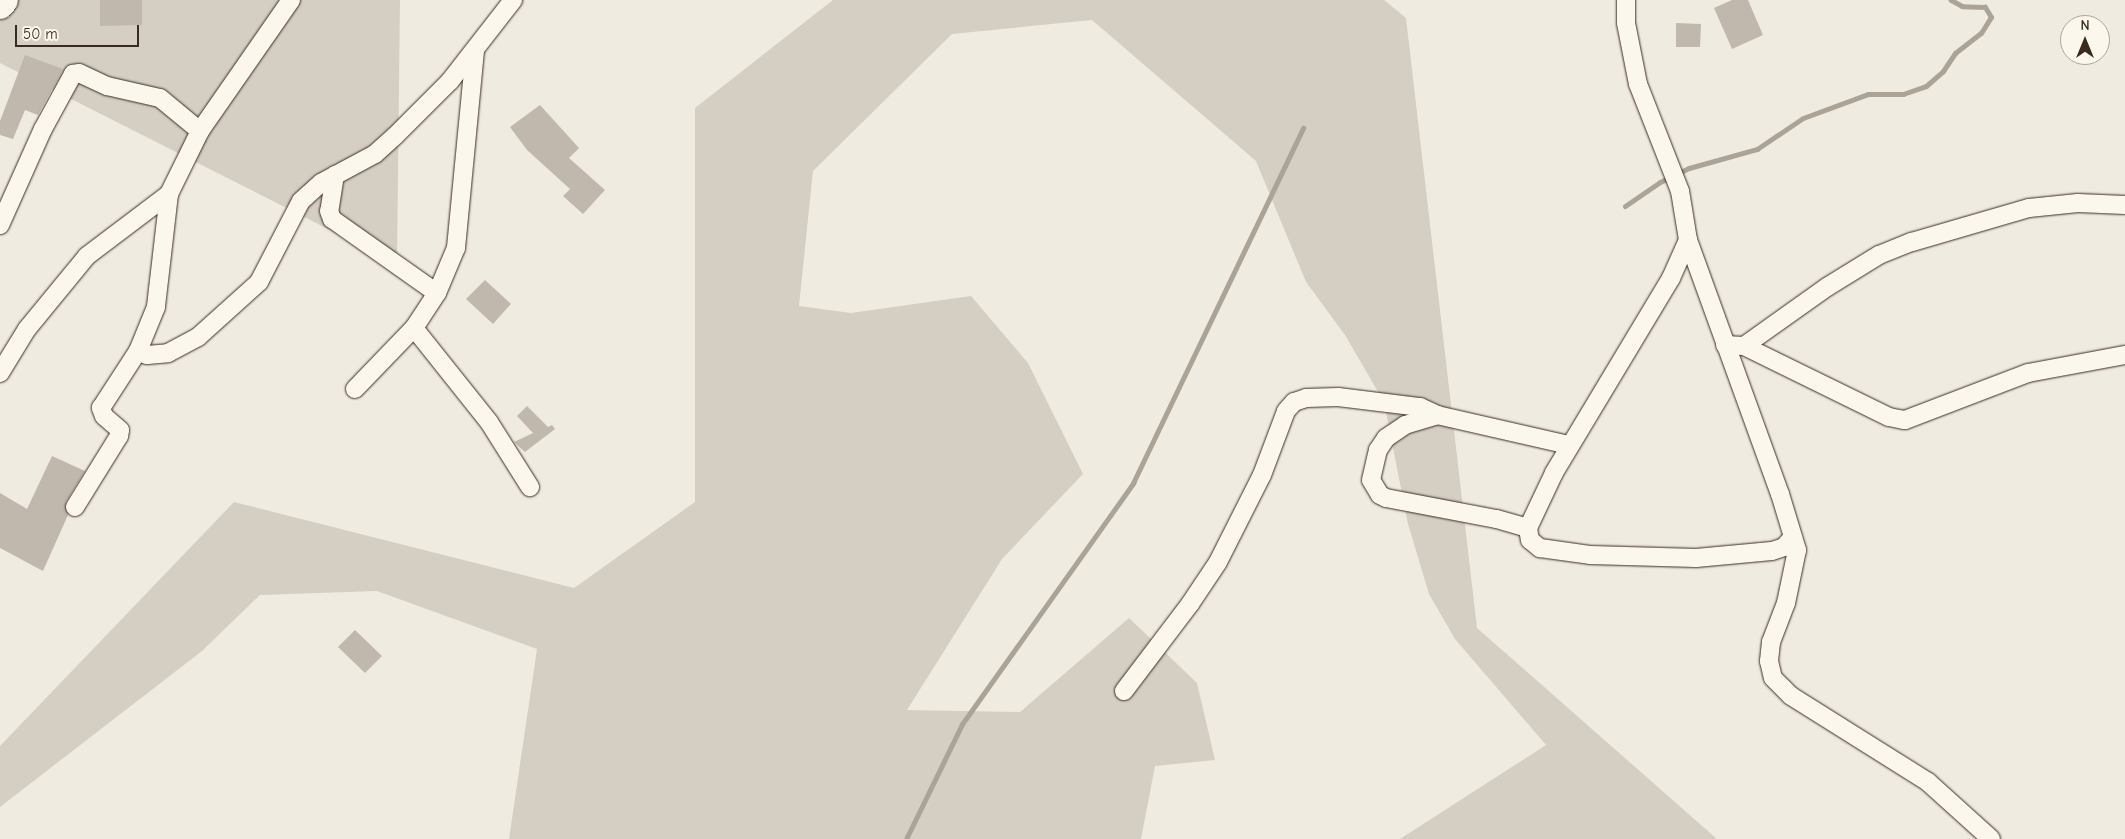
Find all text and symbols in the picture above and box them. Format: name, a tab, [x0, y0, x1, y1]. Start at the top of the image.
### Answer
scale bar	[18, 15, 141, 47]
north arrow	[2060, 15, 2110, 65]
text: N	[2080, 17, 2090, 34]
text: 50 m	[23, 25, 58, 43]

